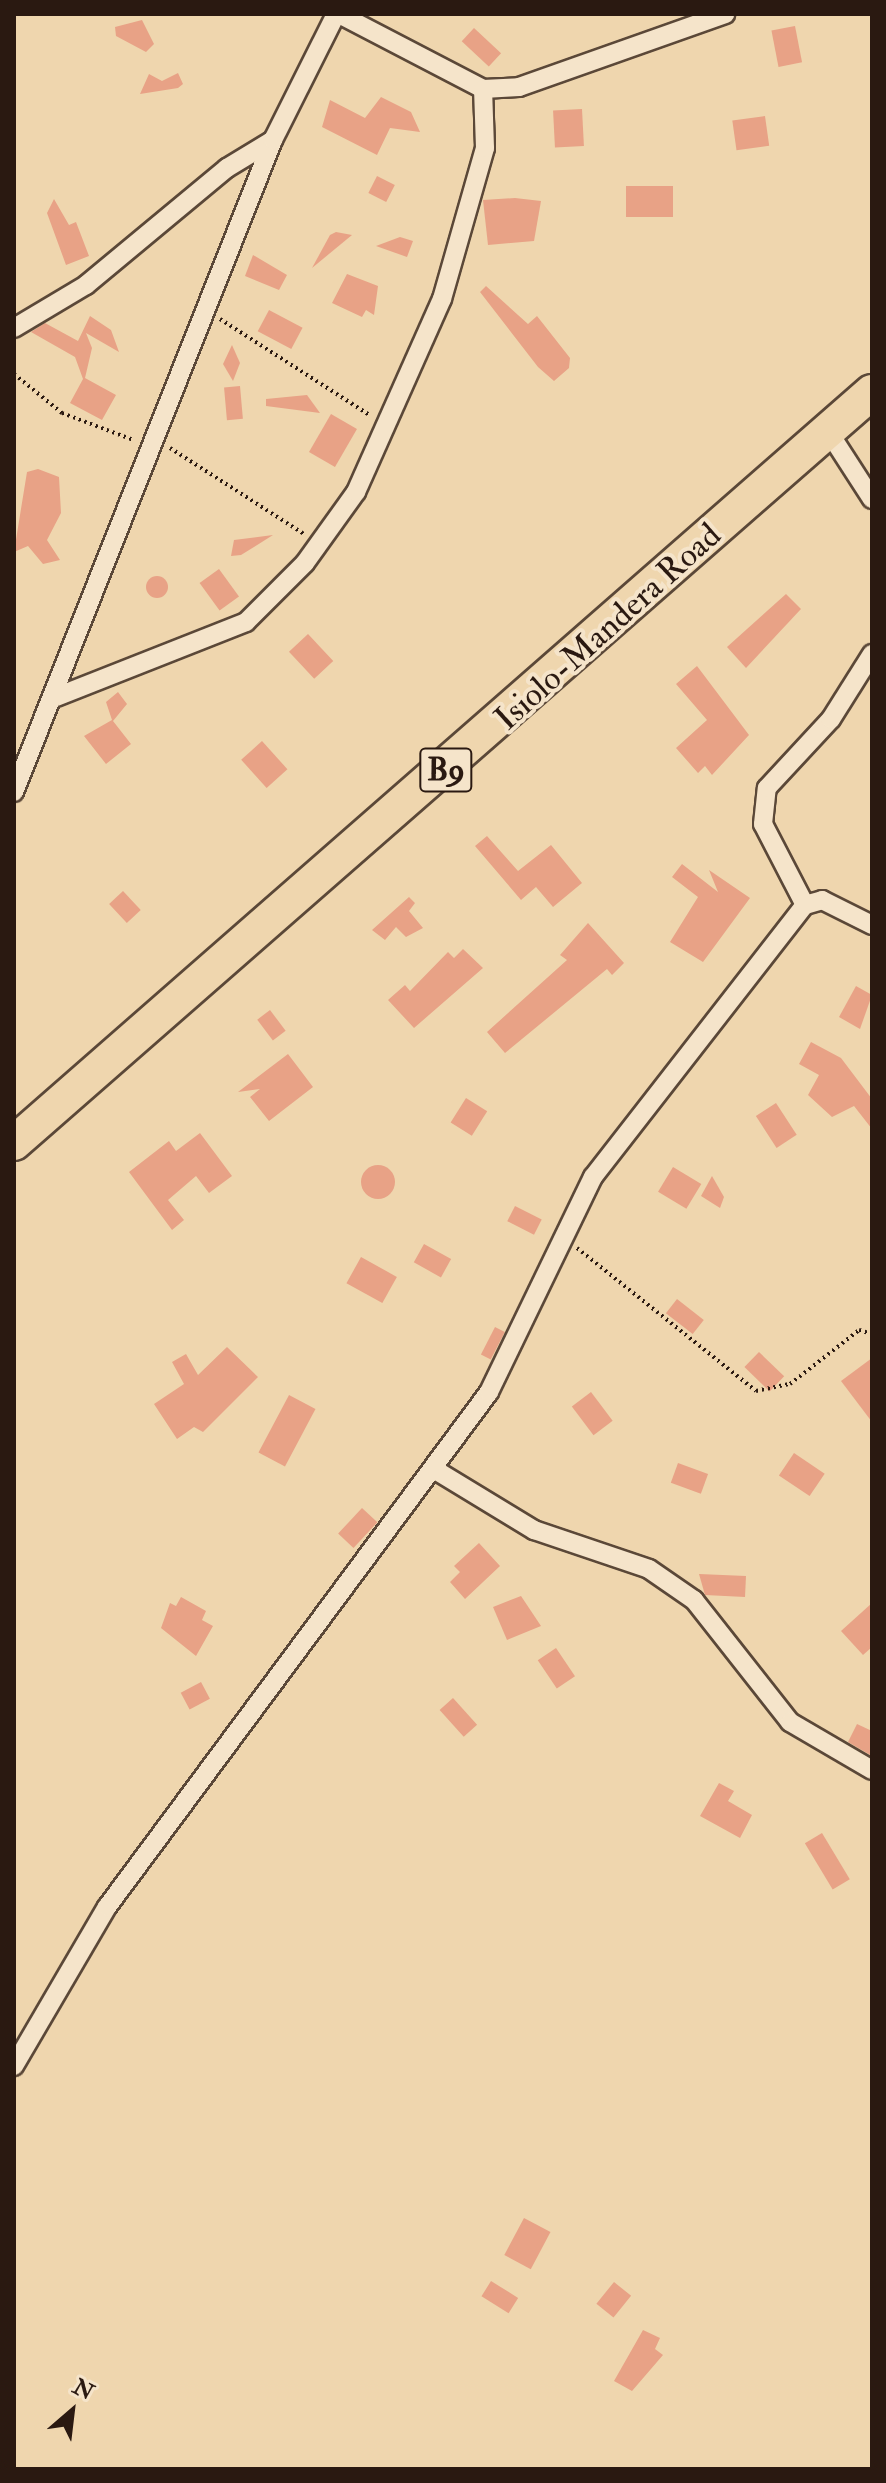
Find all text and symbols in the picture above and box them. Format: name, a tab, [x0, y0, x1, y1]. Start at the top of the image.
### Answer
street label: Isiolo-Mandera Road	[487, 515, 729, 739]
road number: B9	[418, 742, 474, 798]
north arrow	[32, 2371, 112, 2451]
text: N	[68, 2373, 99, 2407]

